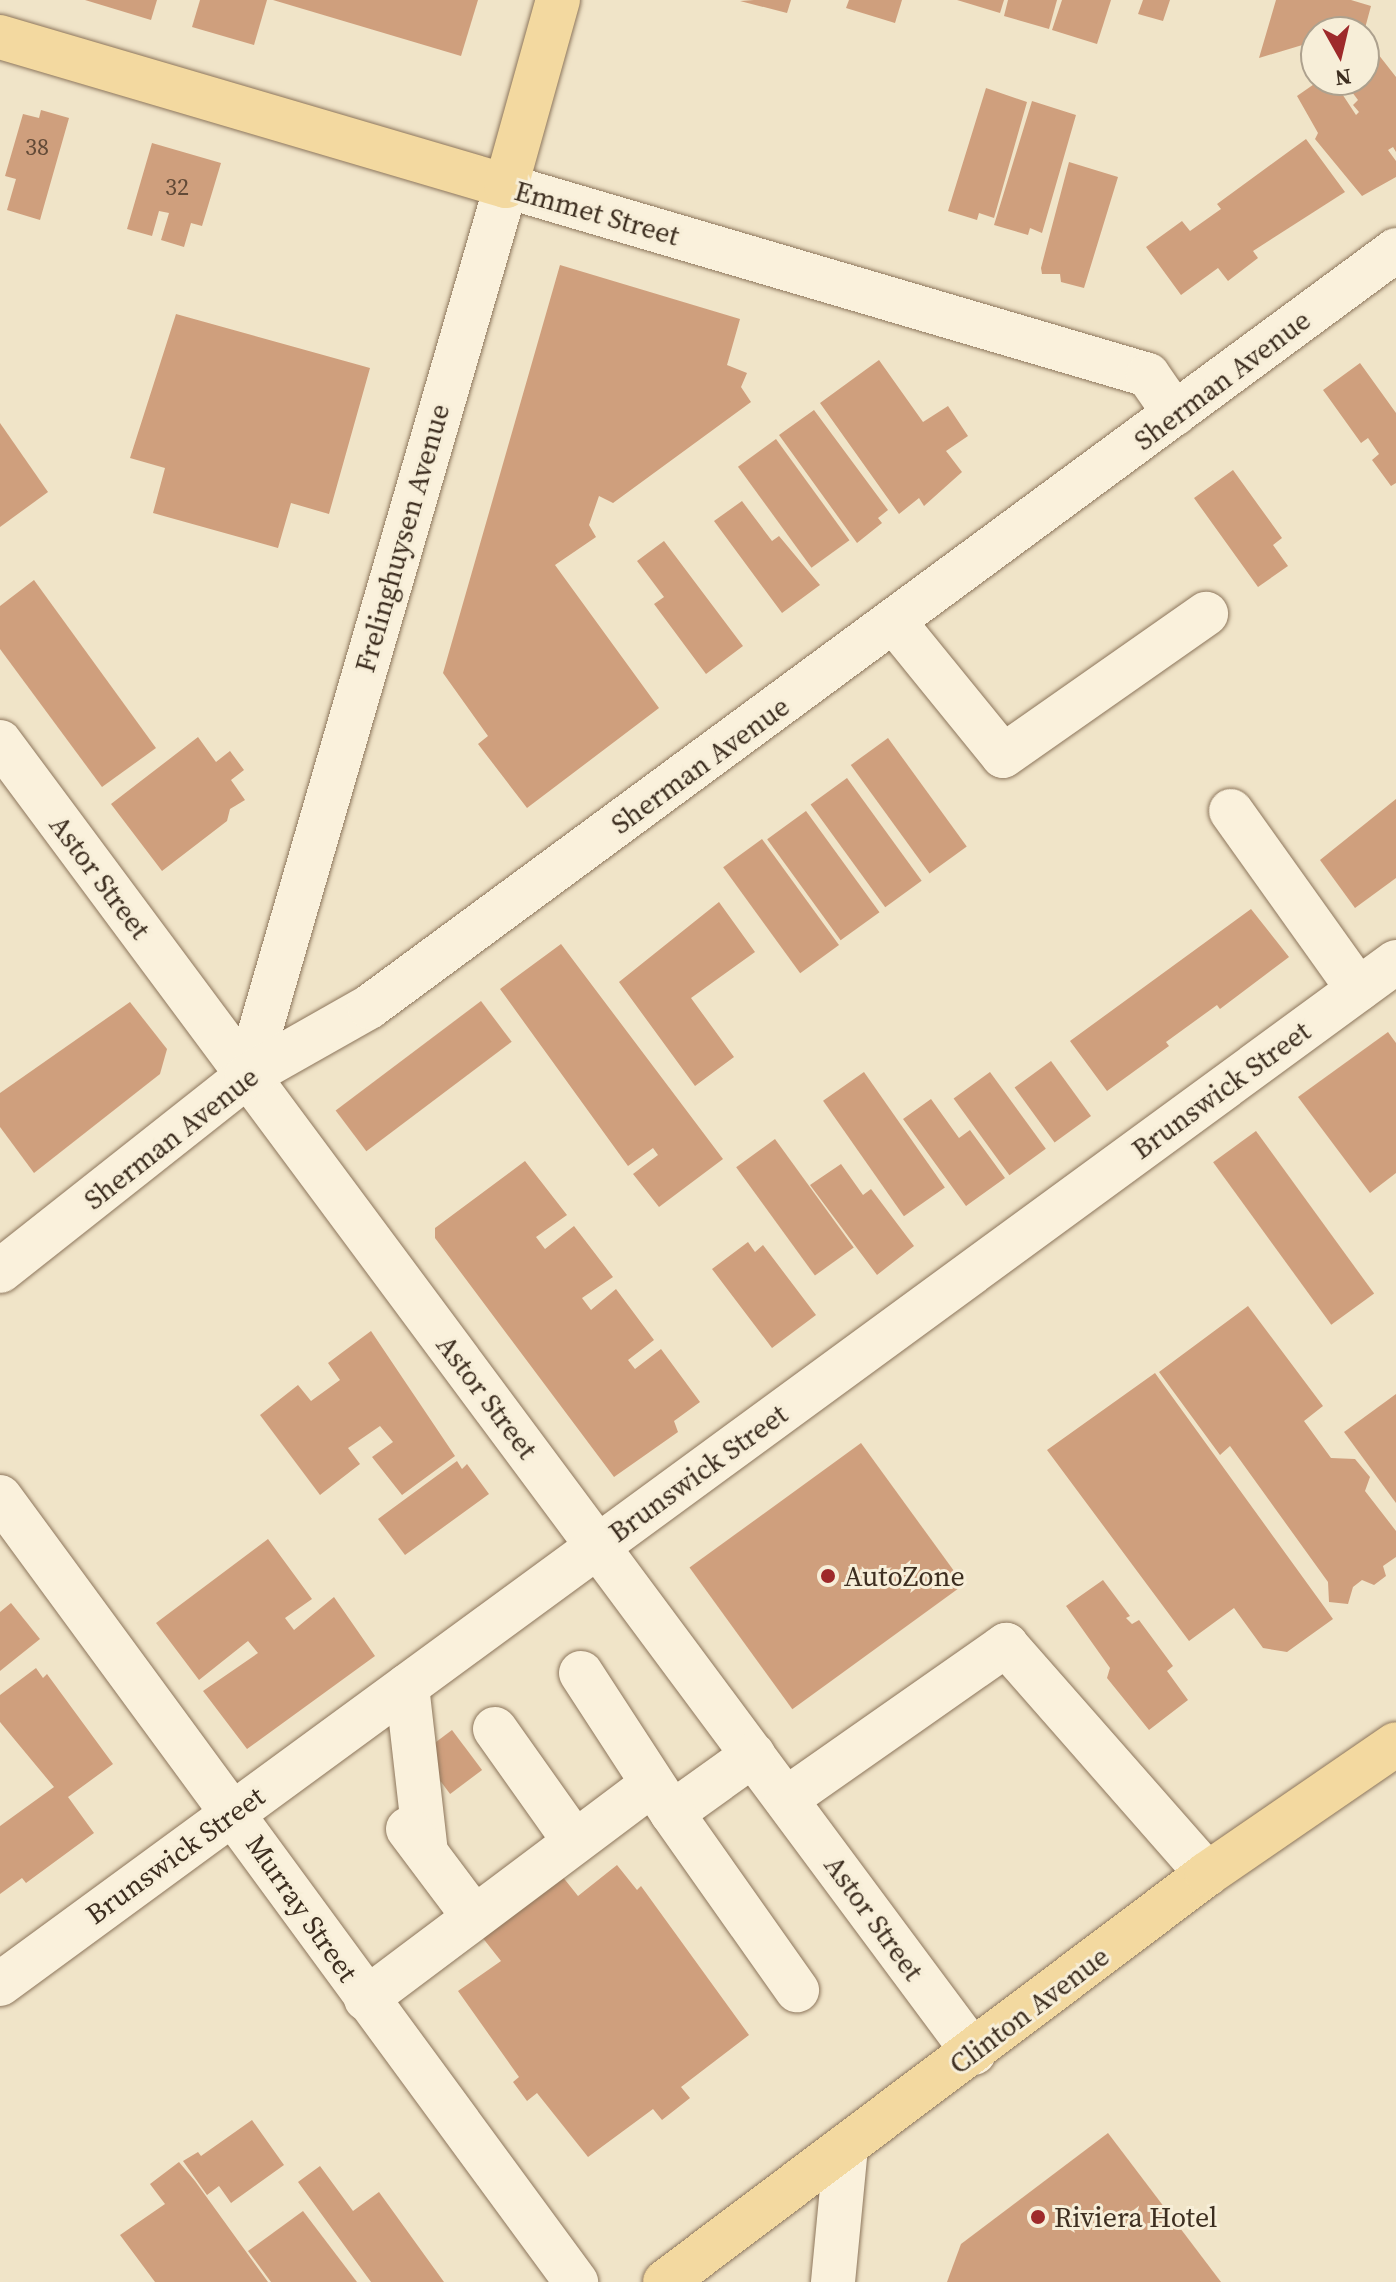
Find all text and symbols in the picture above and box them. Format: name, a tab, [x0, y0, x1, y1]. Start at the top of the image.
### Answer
north arrow	[1300, 16, 1380, 96]
text: N	[1333, 62, 1353, 94]
house number: 38	[25, 133, 49, 161]
house number: 32	[165, 173, 189, 201]
street label: Emmet Street	[511, 173, 683, 253]
street label: Sherman Avenue	[1127, 303, 1317, 457]
street label: Frelinghuysen Avenue	[348, 400, 456, 676]
street label: Sherman Avenue	[604, 689, 796, 841]
street label: Astor Street	[43, 809, 157, 945]
street label: Brunswick Street	[1125, 1014, 1317, 1166]
street label: Sherman Avenue	[77, 1060, 265, 1216]
street label: Astor Street	[430, 1329, 544, 1465]
street label: Brunswick Street	[602, 1397, 794, 1549]
place label: AutoZone	[844, 1559, 965, 1593]
marker: AutoZone	[819, 1567, 837, 1585]
street label: Brunswick Street	[79, 1779, 271, 1931]
street label: Murray Street	[239, 1828, 365, 1988]
street label: Astor Street	[818, 1849, 930, 1987]
street label: Clinton Avenue	[943, 1939, 1115, 2081]
place label: Riviera Hotel	[1054, 2200, 1217, 2234]
marker: Riviera Hotel	[1029, 2208, 1047, 2226]

